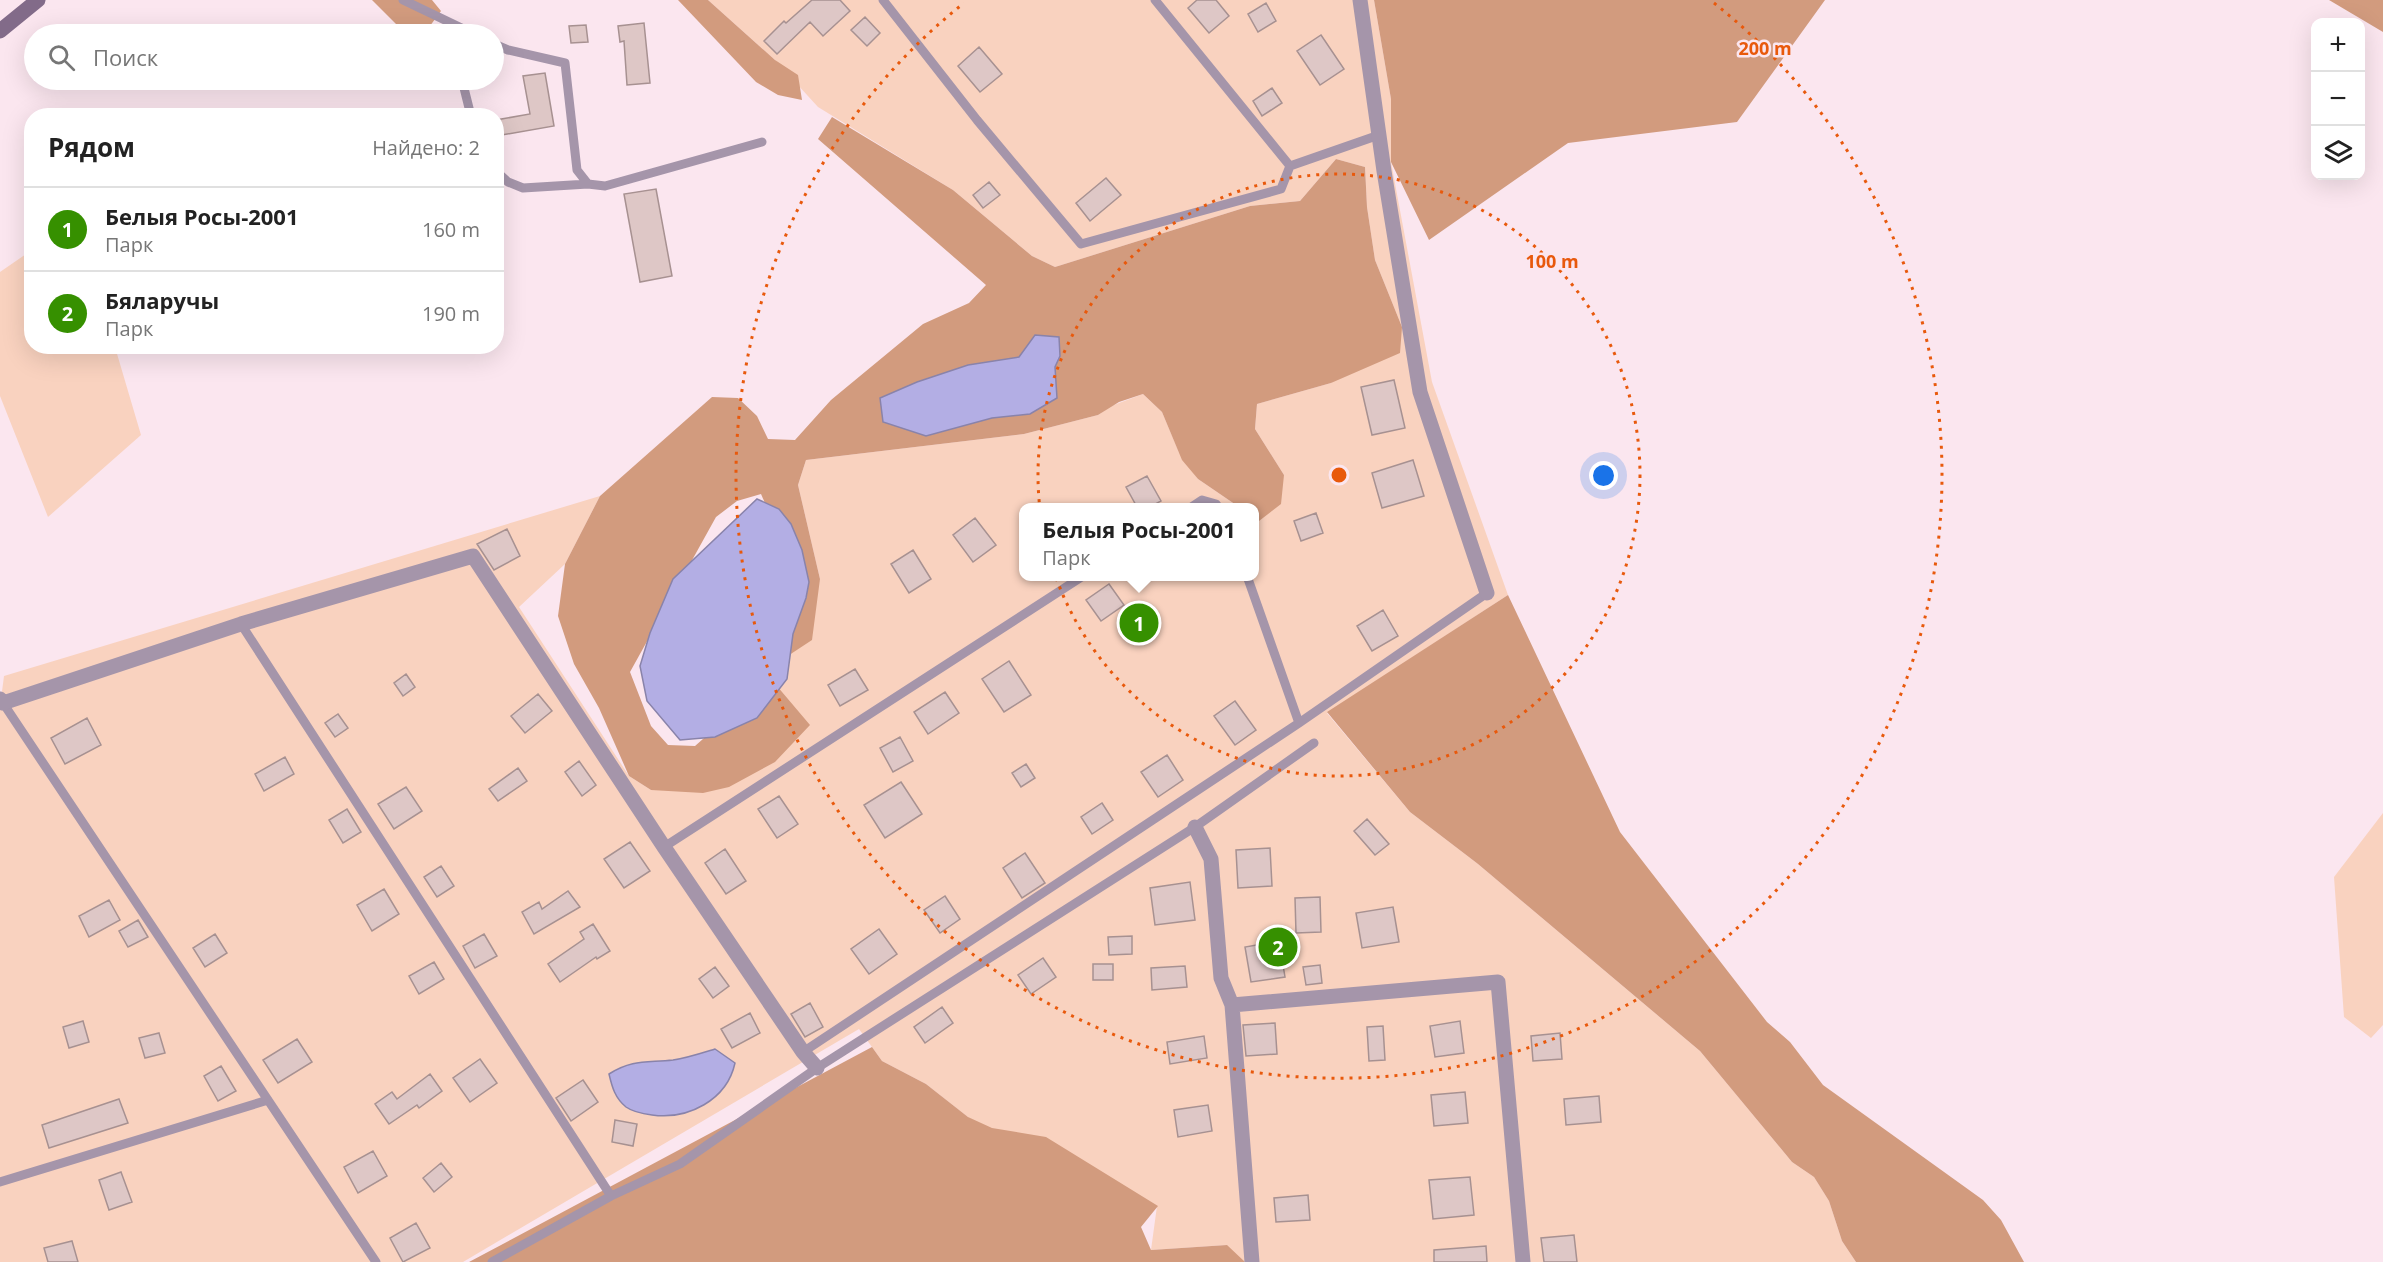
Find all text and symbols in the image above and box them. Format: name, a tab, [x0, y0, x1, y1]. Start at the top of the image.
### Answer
map controls	[2311, 18, 2365, 180]
button: +	[2311, 18, 2365, 72]
search box	[24, 24, 504, 90]
text: 200 m	[1738, 36, 1792, 60]
icon: search	[45, 41, 78, 74]
text: Поиск	[93, 42, 158, 72]
button: −	[2311, 72, 2365, 126]
button: layers	[2311, 126, 2365, 180]
text: Рядом	[48, 129, 135, 165]
text: Найдено: 2	[372, 134, 480, 161]
text: Белыя Росы-2001	[105, 201, 299, 231]
text: 1	[62, 216, 73, 243]
text: 160 m	[422, 216, 480, 243]
text: Парк	[105, 231, 153, 258]
text: 100 m	[1525, 249, 1579, 273]
text: Бяларучы	[105, 285, 219, 315]
text: 2	[62, 300, 73, 327]
text: 190 m	[422, 300, 480, 327]
text: Парк	[105, 315, 153, 342]
your location	[1589, 461, 1618, 490]
centre of rings	[1329, 465, 1349, 485]
popup	[1019, 503, 1259, 581]
text: Белыя Росы-2001	[1042, 514, 1236, 544]
text: Парк	[1042, 544, 1090, 571]
pin: 1	[1120, 600, 1158, 646]
pin: 2	[1258, 924, 1298, 970]

